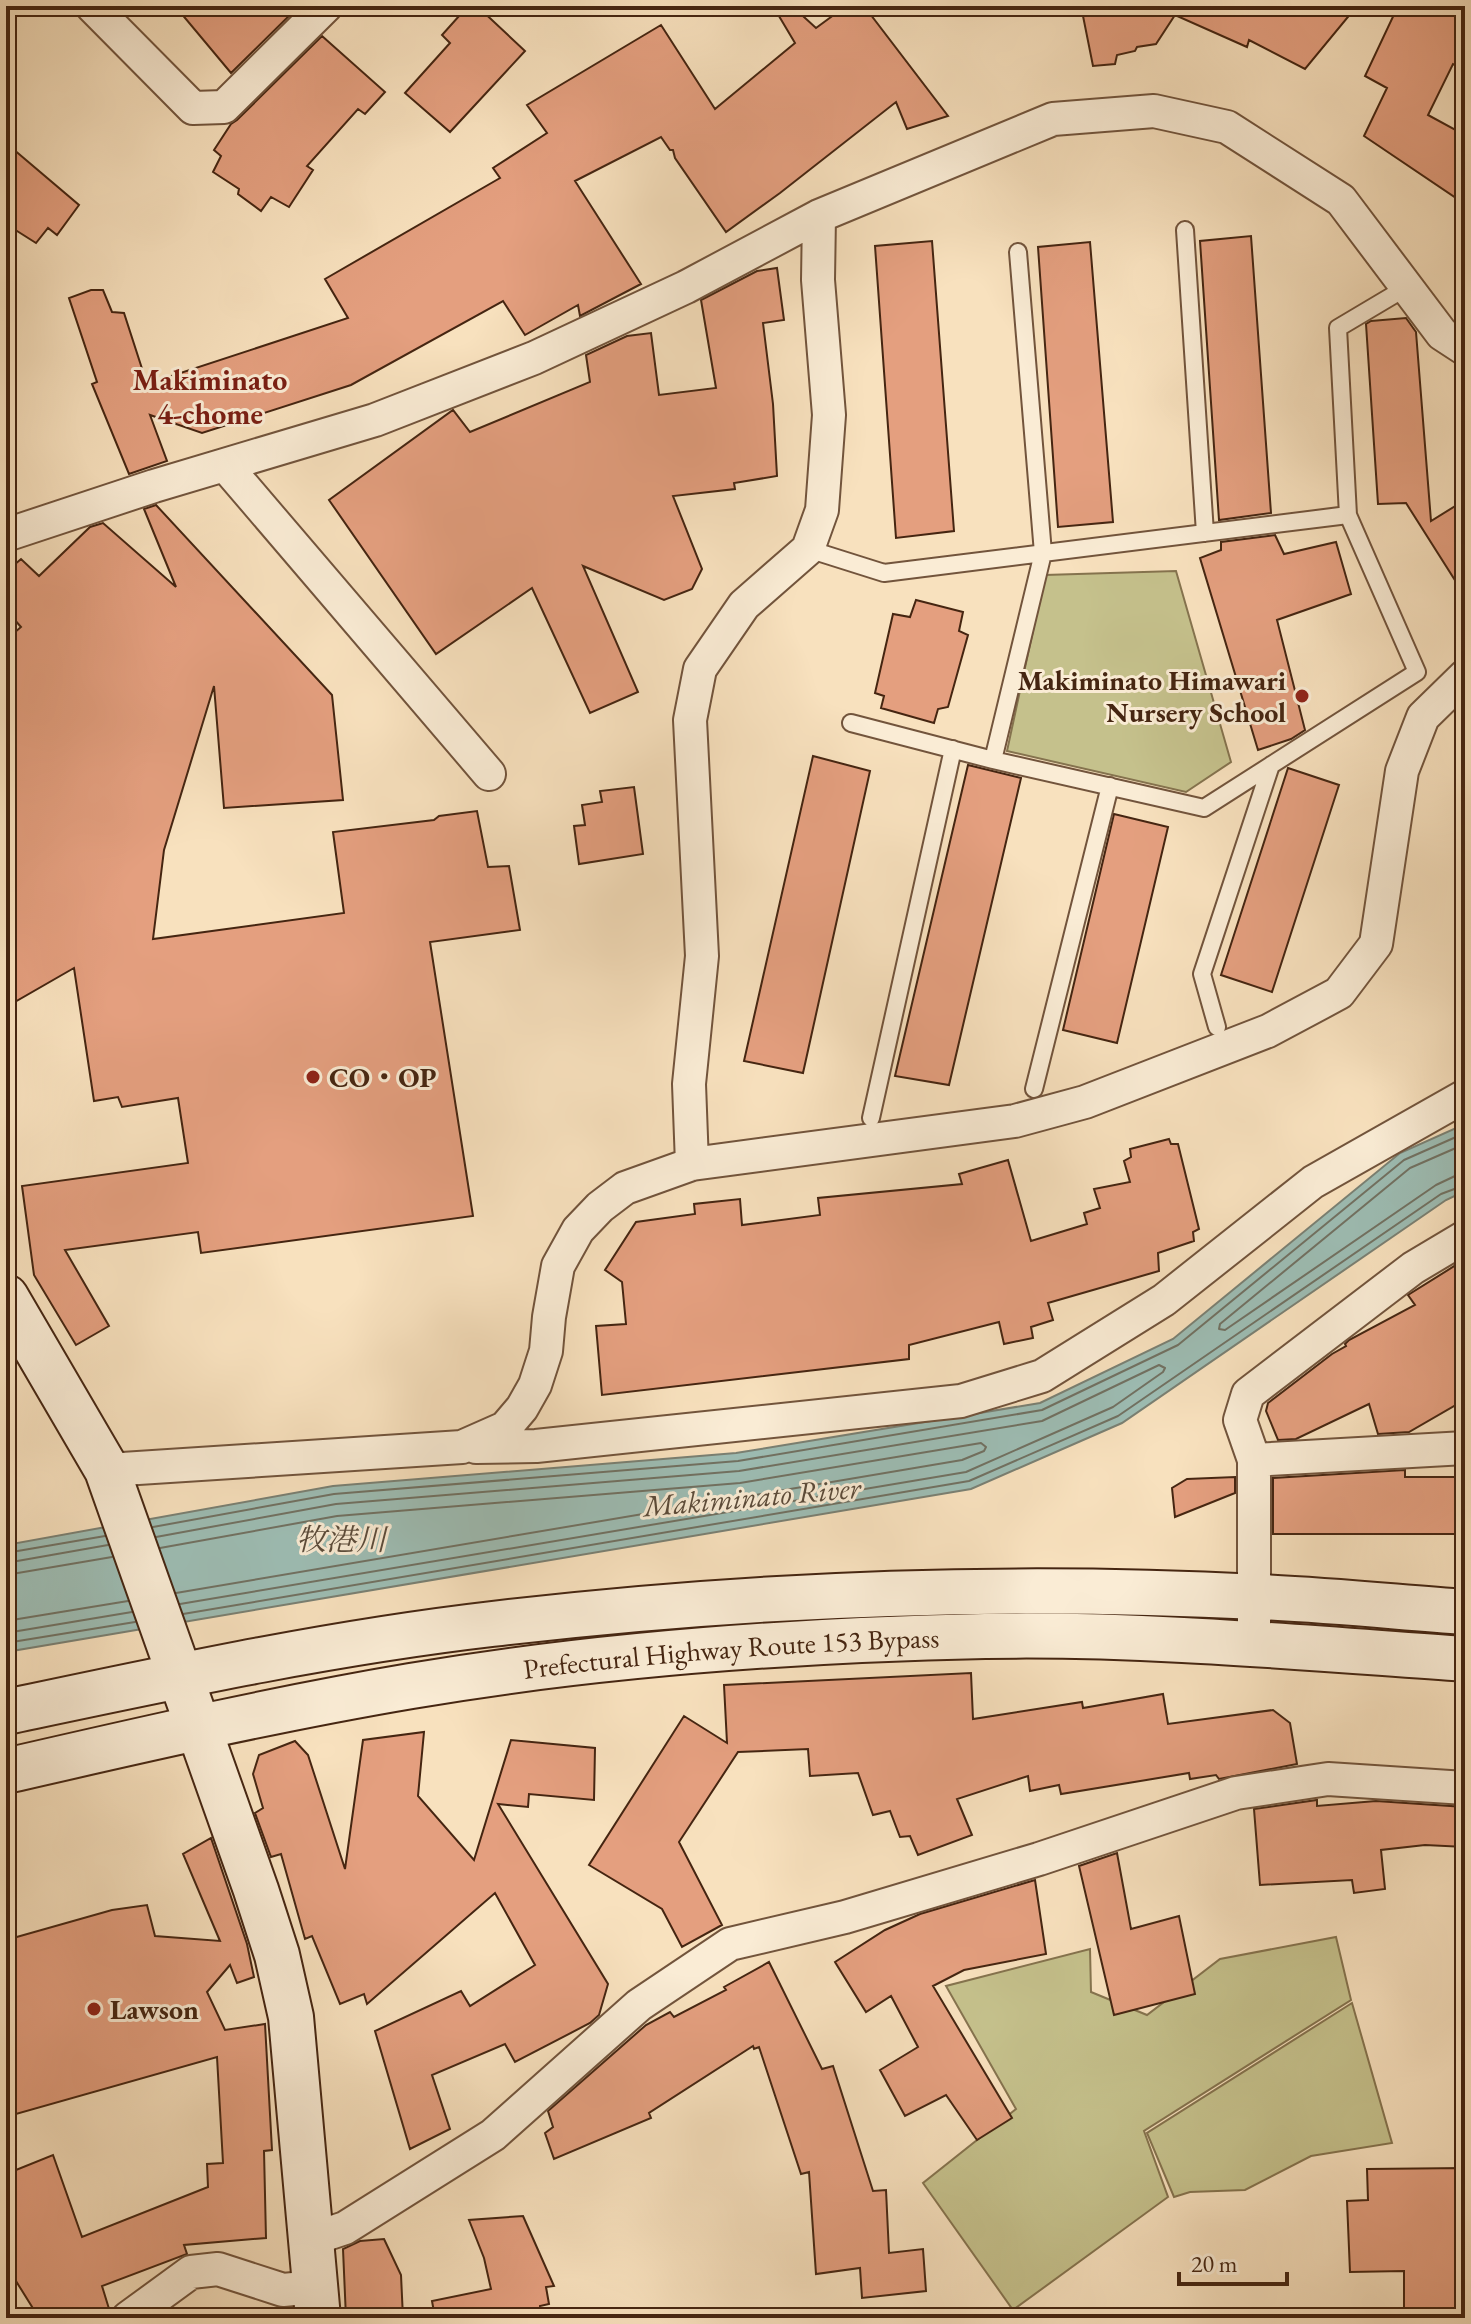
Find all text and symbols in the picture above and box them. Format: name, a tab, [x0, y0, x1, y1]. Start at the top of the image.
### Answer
district label: Makiminato 4-chome	[133, 360, 287, 433]
place label: Makiminato Himawari Nursery School	[1017, 662, 1286, 730]
marker: Makiminato Himawari Nursery School	[1293, 687, 1311, 705]
place label: CO・OP	[329, 1059, 436, 1095]
marker: CO・OP	[304, 1068, 322, 1086]
water label: Makiminato River	[640, 1467, 864, 1526]
water label: 牧港川	[296, 1520, 389, 1559]
street label: Prefectural Highway Route 153 Bypass	[521, 1619, 940, 1687]
place label: Lawson	[110, 1991, 199, 2027]
marker: Lawson	[85, 2000, 103, 2018]
scale bar	[1179, 2236, 1287, 2286]
text: 20 m	[1191, 2248, 1238, 2279]

